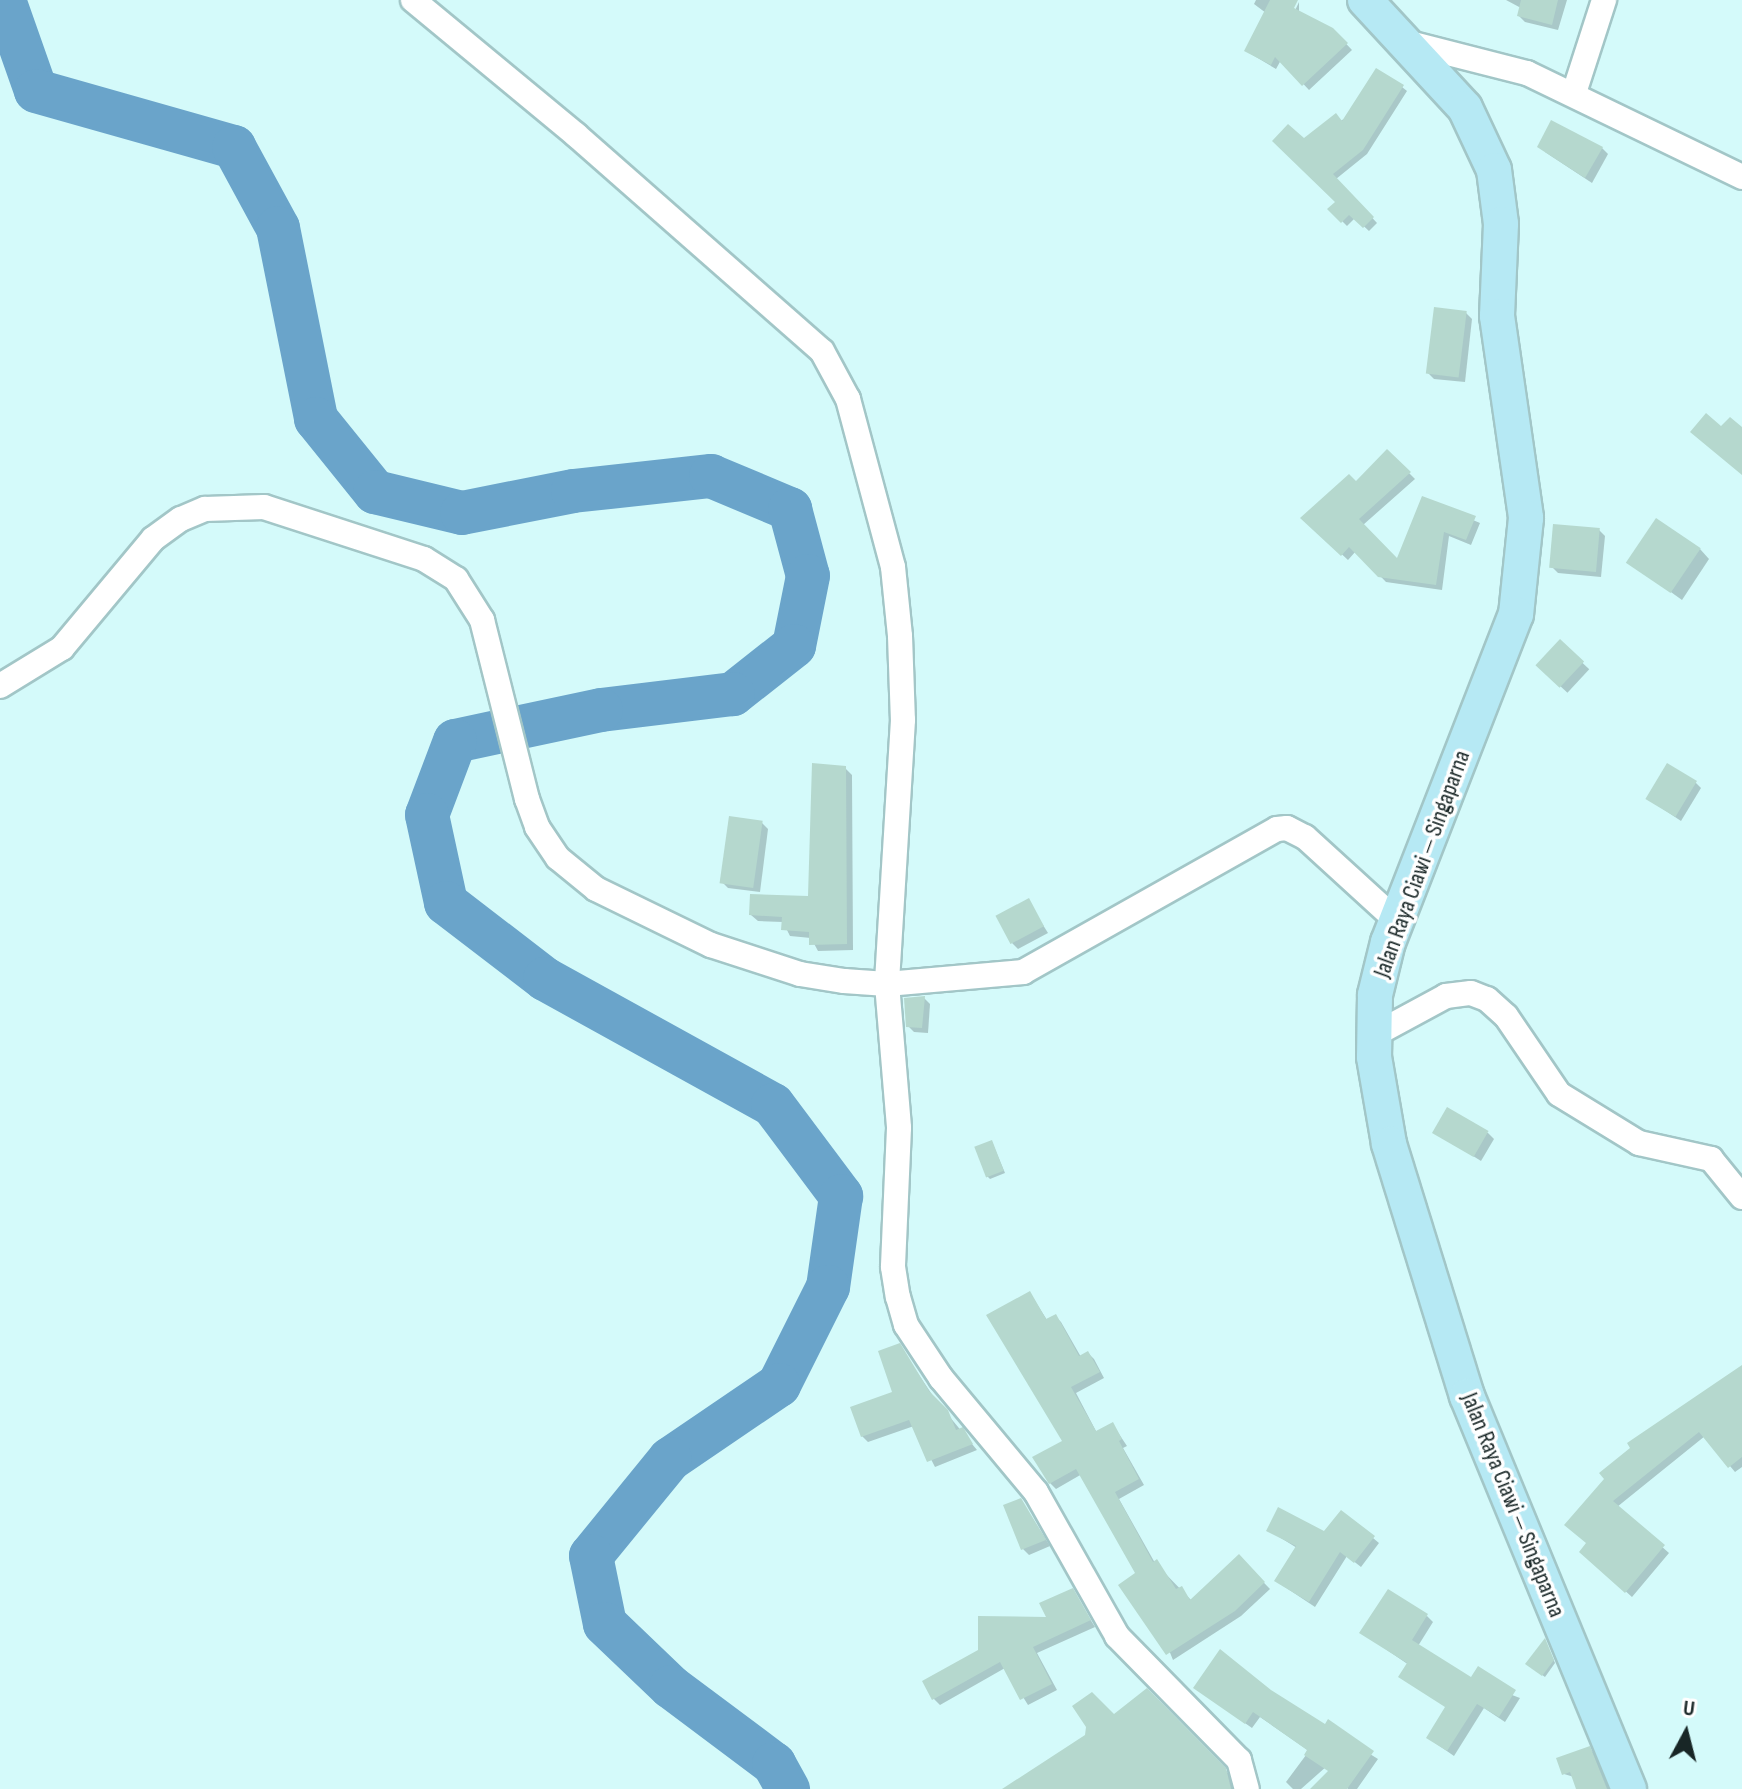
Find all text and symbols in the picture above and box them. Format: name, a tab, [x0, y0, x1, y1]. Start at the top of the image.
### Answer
street label: Jalan Raya Ciawi — Singaparna	[1368, 747, 1476, 981]
street label: Jalan Raya Ciawi — Singaparna	[1455, 1389, 1571, 1621]
north arrow	[1646, 1693, 1726, 1773]
text: U	[1682, 1695, 1696, 1723]

